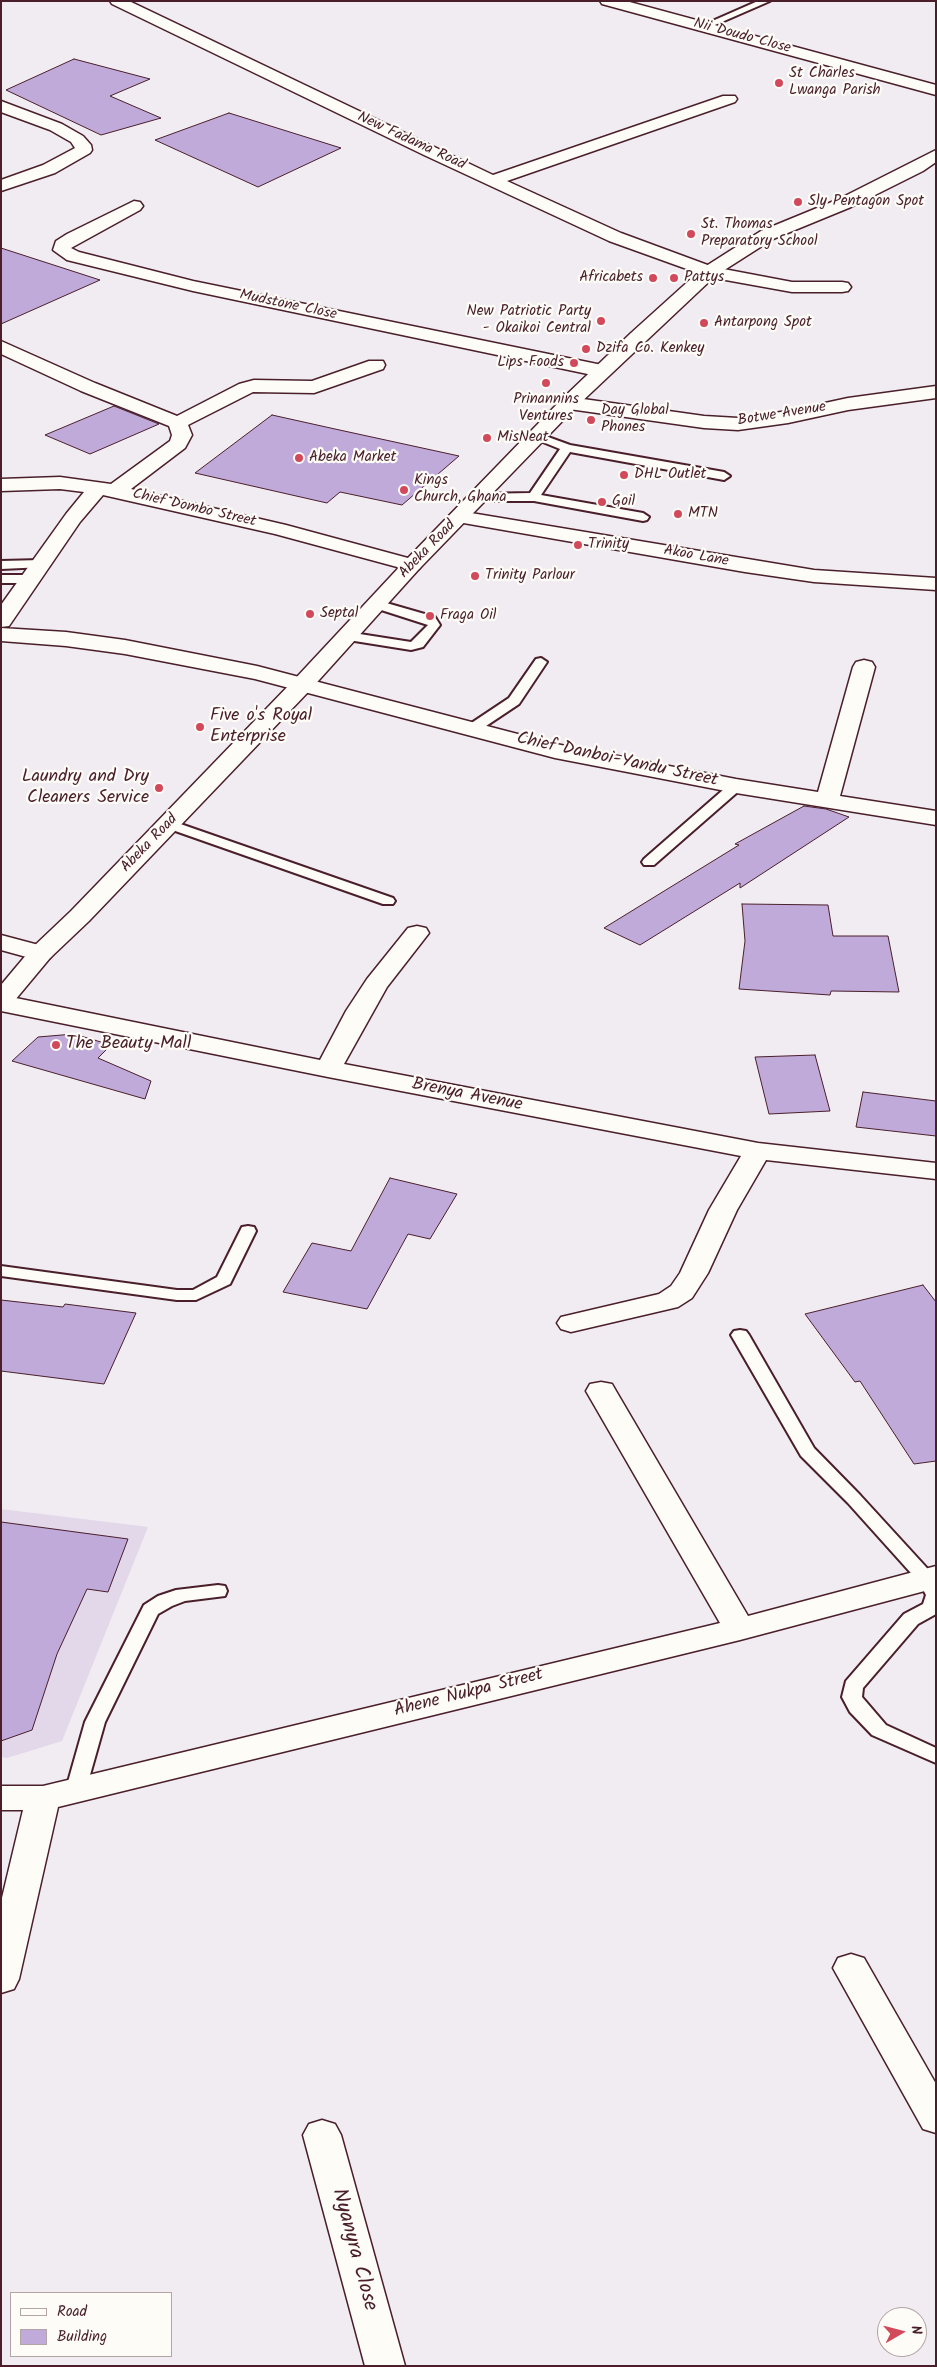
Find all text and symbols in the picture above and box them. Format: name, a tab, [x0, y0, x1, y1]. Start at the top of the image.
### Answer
street label: Nii Doudo Close	[691, 15, 793, 59]
place label: St Charles Lwanga Parish	[789, 65, 881, 100]
marker: St Charles Lwanga Parish	[773, 77, 785, 89]
street label: New Fadama Road	[354, 109, 468, 175]
place label: Sly Pentagon Spot	[808, 193, 924, 211]
marker: Sly Pentagon Spot	[792, 196, 804, 208]
place label: St. Thomas Preparatory School	[701, 216, 818, 251]
marker: St. Thomas Preparatory School	[685, 228, 697, 240]
place label: Africabets	[579, 269, 643, 287]
place label: Pattys	[684, 269, 724, 287]
marker: Africabets	[647, 272, 659, 284]
marker: Pattys	[668, 272, 680, 284]
street label: Mudstone Close	[238, 287, 338, 325]
place label: New Patriotic Party - Okaikoi Central	[467, 303, 591, 338]
place label: Antarpong Spot	[714, 314, 812, 332]
marker: New Patriotic Party - Okaikoi Central	[595, 315, 607, 327]
marker: Antarpong Spot	[698, 317, 710, 329]
place label: Dzifa Co. Kenkey	[596, 340, 704, 358]
marker: Dzifa Co. Kenkey	[580, 343, 592, 355]
place label: Lips Foods	[497, 354, 564, 372]
marker: Lips Foods	[568, 357, 580, 369]
marker: Prinannins Ventures	[540, 377, 552, 389]
place label: Prinannins Ventures	[513, 391, 579, 426]
street label: Botwe Avenue	[737, 399, 827, 431]
place label: Day Global Phones	[601, 402, 669, 437]
marker: Day Global Phones	[585, 414, 597, 426]
place label: MisNeat	[497, 429, 549, 447]
marker: MisNeat	[481, 432, 493, 444]
place label: Abeka Market	[309, 449, 396, 467]
marker: Abeka Market	[293, 452, 305, 464]
place label: DHL Outlet	[634, 466, 706, 484]
marker: DHL Outlet	[618, 469, 630, 481]
place label: Kings Church, Ghana	[414, 472, 507, 507]
marker: Kings Church, Ghana	[398, 484, 410, 496]
street label: Chief Dombo Street	[131, 486, 257, 532]
place label: Goil	[612, 493, 635, 511]
marker: Goil	[596, 496, 608, 508]
place label: MTN	[688, 505, 718, 523]
marker: MTN	[672, 508, 684, 520]
street label: Abeka Road	[396, 517, 460, 583]
place label: Trinity	[588, 536, 629, 554]
marker: Trinity	[572, 539, 584, 551]
street label: Akoo Lane	[662, 542, 730, 572]
place label: Trinity Parlour	[485, 567, 575, 585]
marker: Trinity Parlour	[469, 570, 481, 582]
place label: Septal	[320, 605, 358, 623]
place label: Fraga Oil	[440, 607, 496, 625]
marker: Septal	[304, 608, 316, 620]
marker: Fraga Oil	[424, 610, 436, 622]
place label: Five o's Royal Enterprise	[210, 706, 312, 749]
marker: Five o's Royal Enterprise	[194, 721, 206, 733]
street label: Chief Danboi-Yandu Street	[514, 729, 720, 793]
place label: Laundry and Dry Cleaners Service	[22, 767, 149, 810]
marker: Laundry and Dry Cleaners Service	[153, 782, 165, 794]
street label: Abeka Road	[118, 811, 182, 877]
place label: The Beauty Mall	[66, 1034, 191, 1056]
marker: The Beauty Mall	[50, 1039, 62, 1051]
street label: Brenya Avenue	[410, 1075, 524, 1117]
street label: Ahene Nukpa Street	[392, 1665, 546, 1723]
street label: Nyanyra Close	[325, 2186, 381, 2314]
legend	[10, 2292, 172, 2357]
text: Road	[57, 2300, 87, 2324]
north arrow	[877, 2307, 927, 2357]
text: N	[904, 2324, 927, 2336]
text: Building	[57, 2325, 107, 2349]

